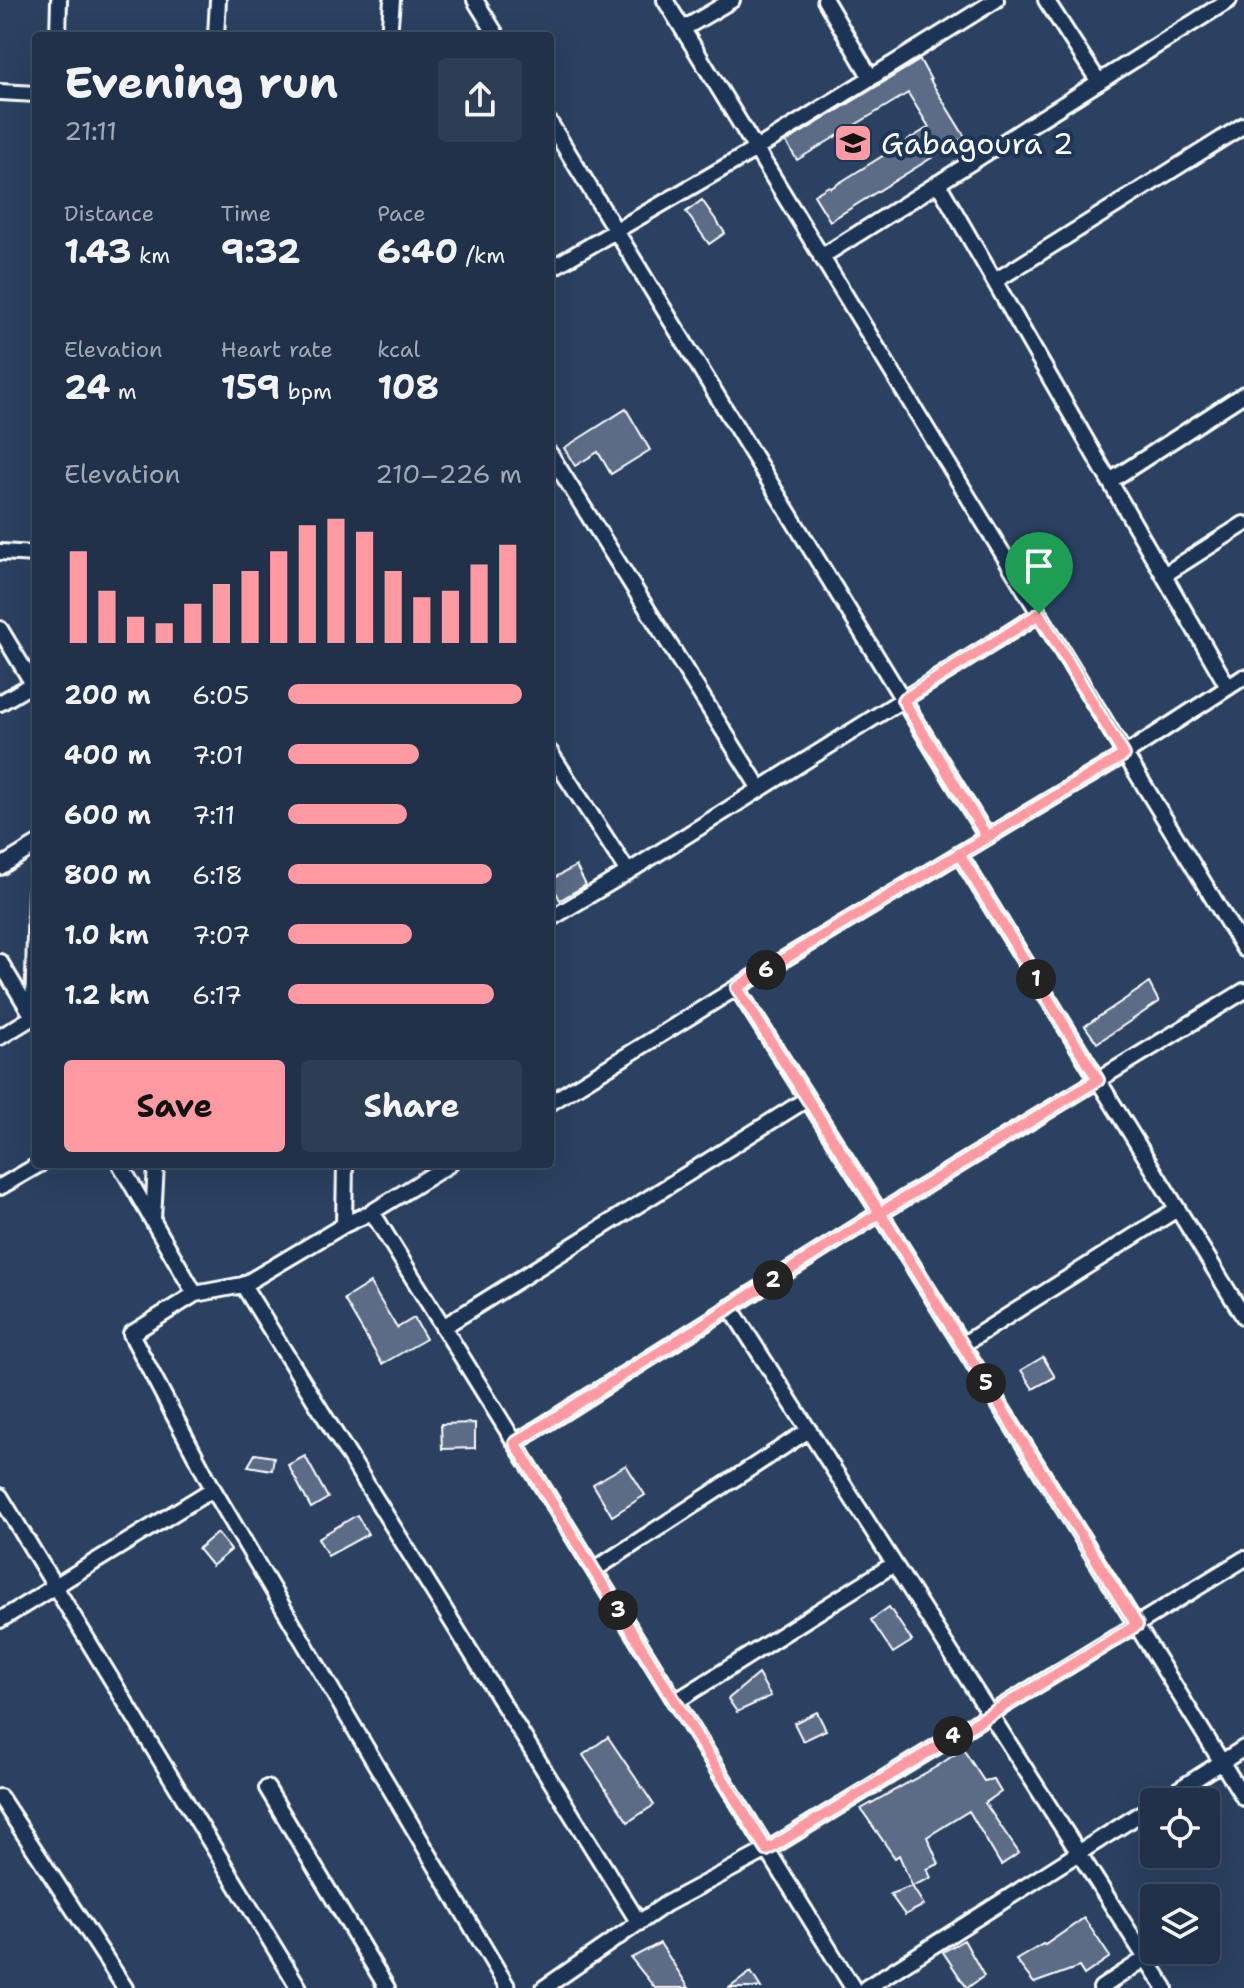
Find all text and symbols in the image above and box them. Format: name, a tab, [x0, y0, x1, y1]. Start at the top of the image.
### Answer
text: Evening run	[64, 53, 338, 112]
button: share	[438, 58, 522, 142]
text: 21:11	[64, 113, 117, 148]
school or university icon: Gabagoura 2	[832, 122, 874, 164]
place label: Gabagoura 2	[881, 123, 1074, 164]
text: Distance	[64, 199, 154, 228]
text: Time	[221, 199, 271, 228]
text: Pace	[377, 199, 426, 228]
text: 1.43	[64, 228, 131, 274]
text: 9:32	[221, 228, 300, 274]
text: 6:40	[377, 228, 458, 274]
text: km	[131, 241, 170, 270]
text: /km	[458, 241, 505, 270]
text: Elevation	[64, 335, 162, 364]
text: Heart rate	[221, 335, 333, 364]
text: kcal	[377, 335, 420, 364]
text: 24	[64, 364, 110, 410]
text: 159	[221, 364, 280, 410]
text: 108	[377, 364, 439, 410]
text: m	[110, 377, 137, 406]
text: bpm	[280, 377, 332, 406]
text: Elevation	[64, 456, 180, 491]
text: 210–226 m	[375, 456, 522, 491]
pin	[1005, 532, 1073, 614]
icon: arrive	[1017, 544, 1061, 588]
text: 200 m	[64, 677, 151, 712]
text: 6:05	[192, 677, 249, 712]
text: 400 m	[64, 737, 151, 772]
text: 7:01	[192, 737, 244, 772]
text: 600 m	[64, 797, 151, 832]
text: 7:11	[192, 797, 235, 832]
text: 800 m	[64, 857, 151, 892]
text: 6:18	[192, 857, 243, 892]
text: 1.0 km	[64, 917, 149, 952]
text: 7:07	[192, 917, 250, 952]
pin: 6	[746, 950, 786, 990]
text: 6	[758, 955, 774, 984]
pin: 1	[1016, 959, 1056, 999]
text: 1	[1031, 964, 1041, 993]
text: 1.2 km	[64, 977, 149, 1012]
text: 6:17	[192, 977, 242, 1012]
button: Save	[64, 1060, 285, 1152]
button: Share	[301, 1060, 522, 1152]
pin: 2	[753, 1260, 793, 1300]
text: 2	[765, 1265, 781, 1294]
pin: 5	[966, 1363, 1006, 1403]
text: 5	[979, 1368, 993, 1397]
pin: 3	[598, 1590, 638, 1630]
text: 3	[610, 1595, 626, 1624]
pin: 4	[933, 1716, 973, 1756]
text: 4	[945, 1721, 961, 1750]
map controls	[1140, 1788, 1220, 1964]
button: locate	[1140, 1788, 1220, 1868]
button: layers	[1140, 1884, 1220, 1964]

